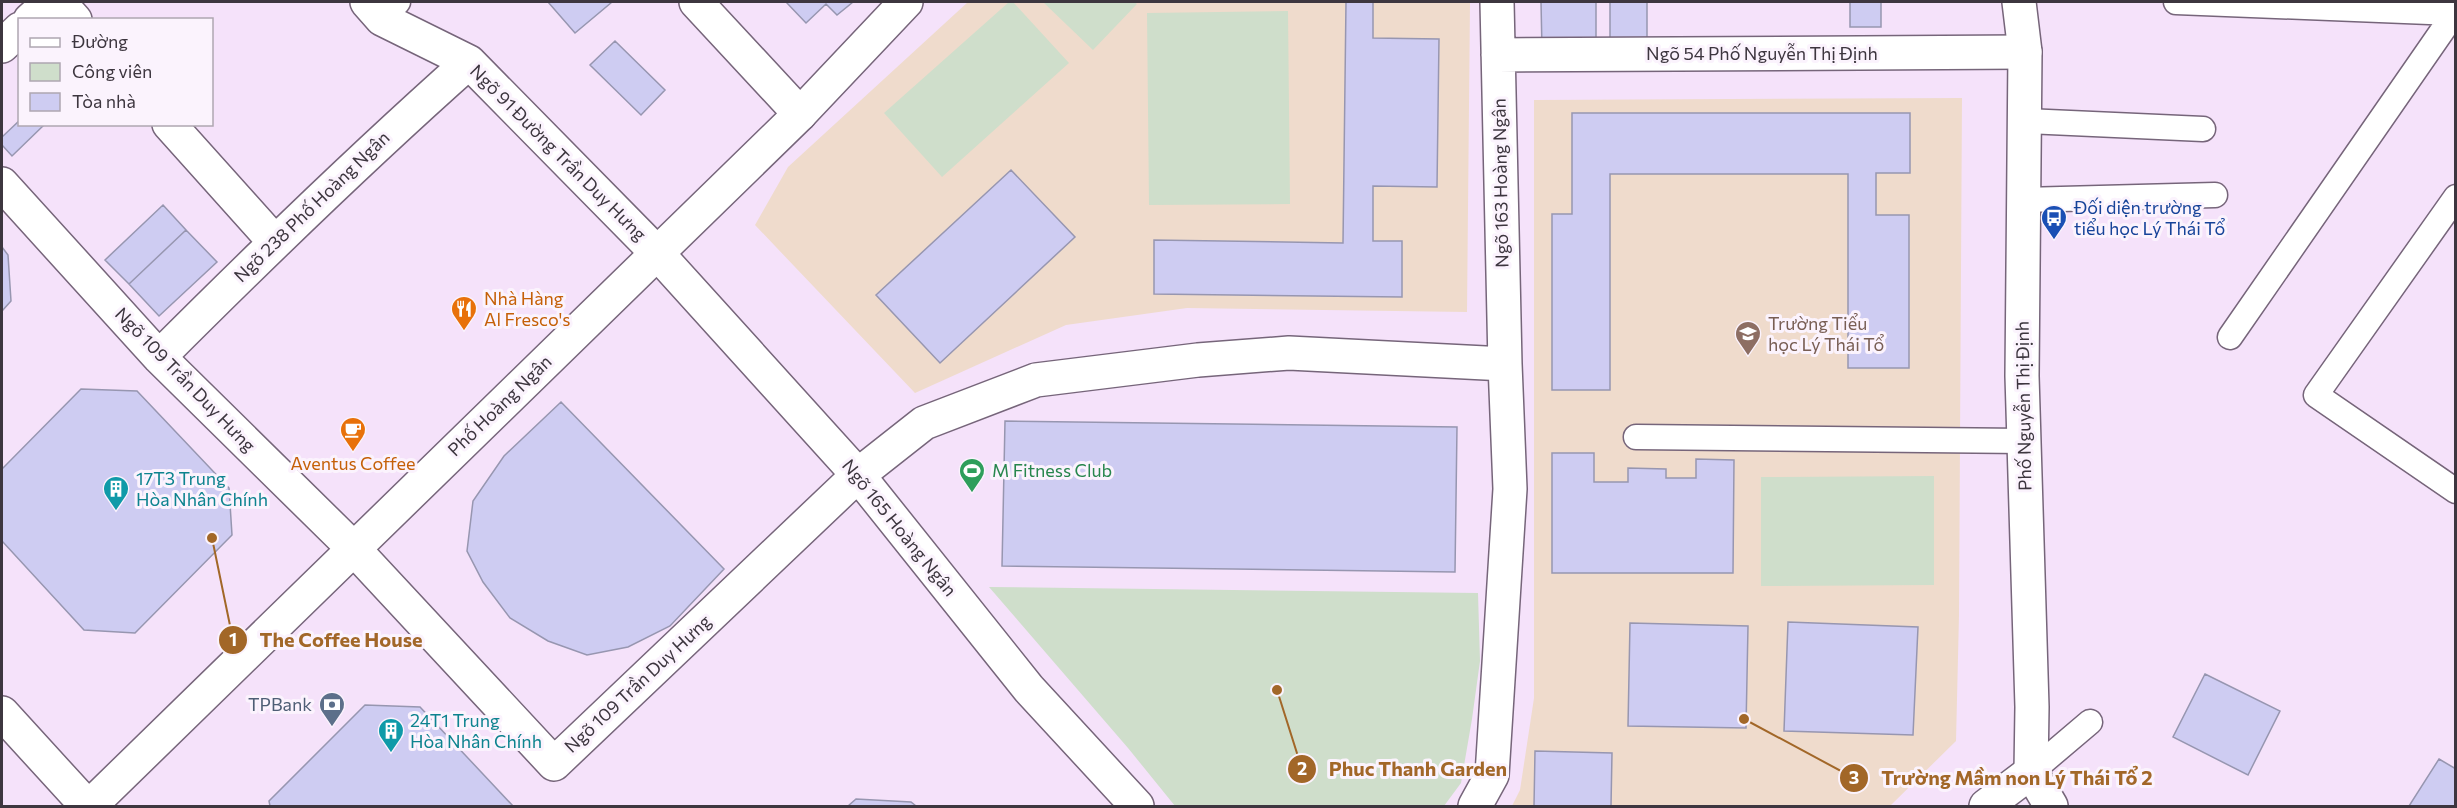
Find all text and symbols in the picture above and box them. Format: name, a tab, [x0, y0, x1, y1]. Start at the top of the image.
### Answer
legend	[18, 18, 213, 126]
text: Đường	[71, 30, 128, 52]
street label: Ngõ 54 Phố Nguyễn Thị Định	[1646, 42, 1878, 64]
text: Công viên	[72, 60, 152, 82]
street label: Ngõ 91 Đường Trần Duy Hưng	[466, 60, 652, 245]
text: Tòa nhà	[72, 90, 136, 112]
street label: Ngõ 163 Hoàng Ngân	[1488, 98, 1512, 268]
street label: Ngõ 238 Phố Hoàng Ngân	[229, 126, 394, 286]
place label: Đối diện trường tiểu học Lý Thái Tổ	[2073, 196, 2225, 239]
bus stop icon: Đối diện trường tiểu học Lý Thái Tổ	[2039, 203, 2069, 241]
place label: Nhà Hàng Al Fresco's	[484, 287, 571, 330]
restaurant icon: Nhà Hàng Al Fresco's	[449, 294, 479, 332]
street label: Ngõ 109 Trần Duy Hưng	[111, 302, 261, 456]
place label: Trường Tiểu học Lý Thái Tổ	[1768, 312, 1884, 355]
school or university icon: Trường Tiểu học Lý Thái Tổ	[1733, 319, 1763, 357]
street label: Phố Nguyễn Thị Định	[2011, 321, 2035, 491]
street label: Phố Hoàng Ngân	[443, 350, 556, 460]
cafe icon: Aventus Coffee	[338, 415, 368, 453]
place label: Aventus Coffee	[291, 452, 415, 474]
street label: Ngõ 165 Hoàng Ngân	[838, 455, 962, 600]
sports icon: M Fitness Club	[957, 456, 987, 494]
place label: M Fitness Club	[992, 459, 1112, 481]
place label: 17T3 Trung Hòa Nhân Chính	[136, 467, 268, 510]
building icon: 17T3 Trung Hòa Nhân Chính	[101, 474, 131, 512]
street label: Ngõ 109 Trần Duy Hưng	[559, 609, 715, 757]
callout: The Coffee House	[218, 621, 435, 659]
text: The Coffee House	[260, 627, 422, 651]
text: 1	[229, 628, 237, 650]
bank icon: TPBank	[317, 690, 347, 728]
place label: TPBank	[248, 693, 312, 715]
place label: 24T1 Trung Hòa Nhân Chính	[410, 709, 542, 752]
building icon: 24T1 Trung Hòa Nhân Chính	[376, 716, 406, 754]
callout: Phuc Thanh Garden	[1287, 750, 1520, 788]
text: Phuc Thanh Garden	[1329, 756, 1507, 780]
text: 2	[1297, 757, 1307, 779]
callout: Trường Mầm non Lý Thái Tổ 2	[1839, 759, 2164, 797]
text: Trường Mầm non Lý Thái Tổ 2	[1881, 765, 2153, 789]
text: 3	[1849, 766, 1859, 788]

